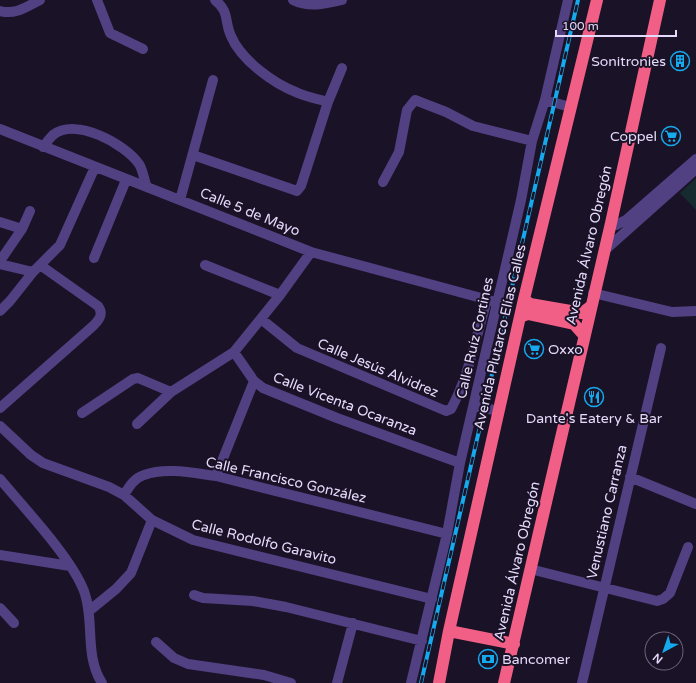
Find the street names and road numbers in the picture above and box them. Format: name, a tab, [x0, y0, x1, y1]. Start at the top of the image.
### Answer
street label: Avenida Álvaro Obregón	[562, 164, 616, 326]
street label: Calle 5 de Mayo	[198, 184, 302, 240]
street label: Avenida Plutarco Elías Calles	[470, 242, 530, 432]
street label: Calle Ruíz Cortines	[453, 275, 497, 400]
street label: Calle Jesús Alvidrez	[315, 335, 441, 401]
street label: Calle Vicenta Ocaranza	[271, 369, 419, 439]
street label: Venustiano Carranza	[583, 443, 631, 581]
street label: Calle Francisco González	[204, 453, 368, 507]
street label: Avenida Álvaro Obregón	[490, 480, 544, 642]
street label: Calle Rodolfo Garavito	[190, 516, 338, 568]

